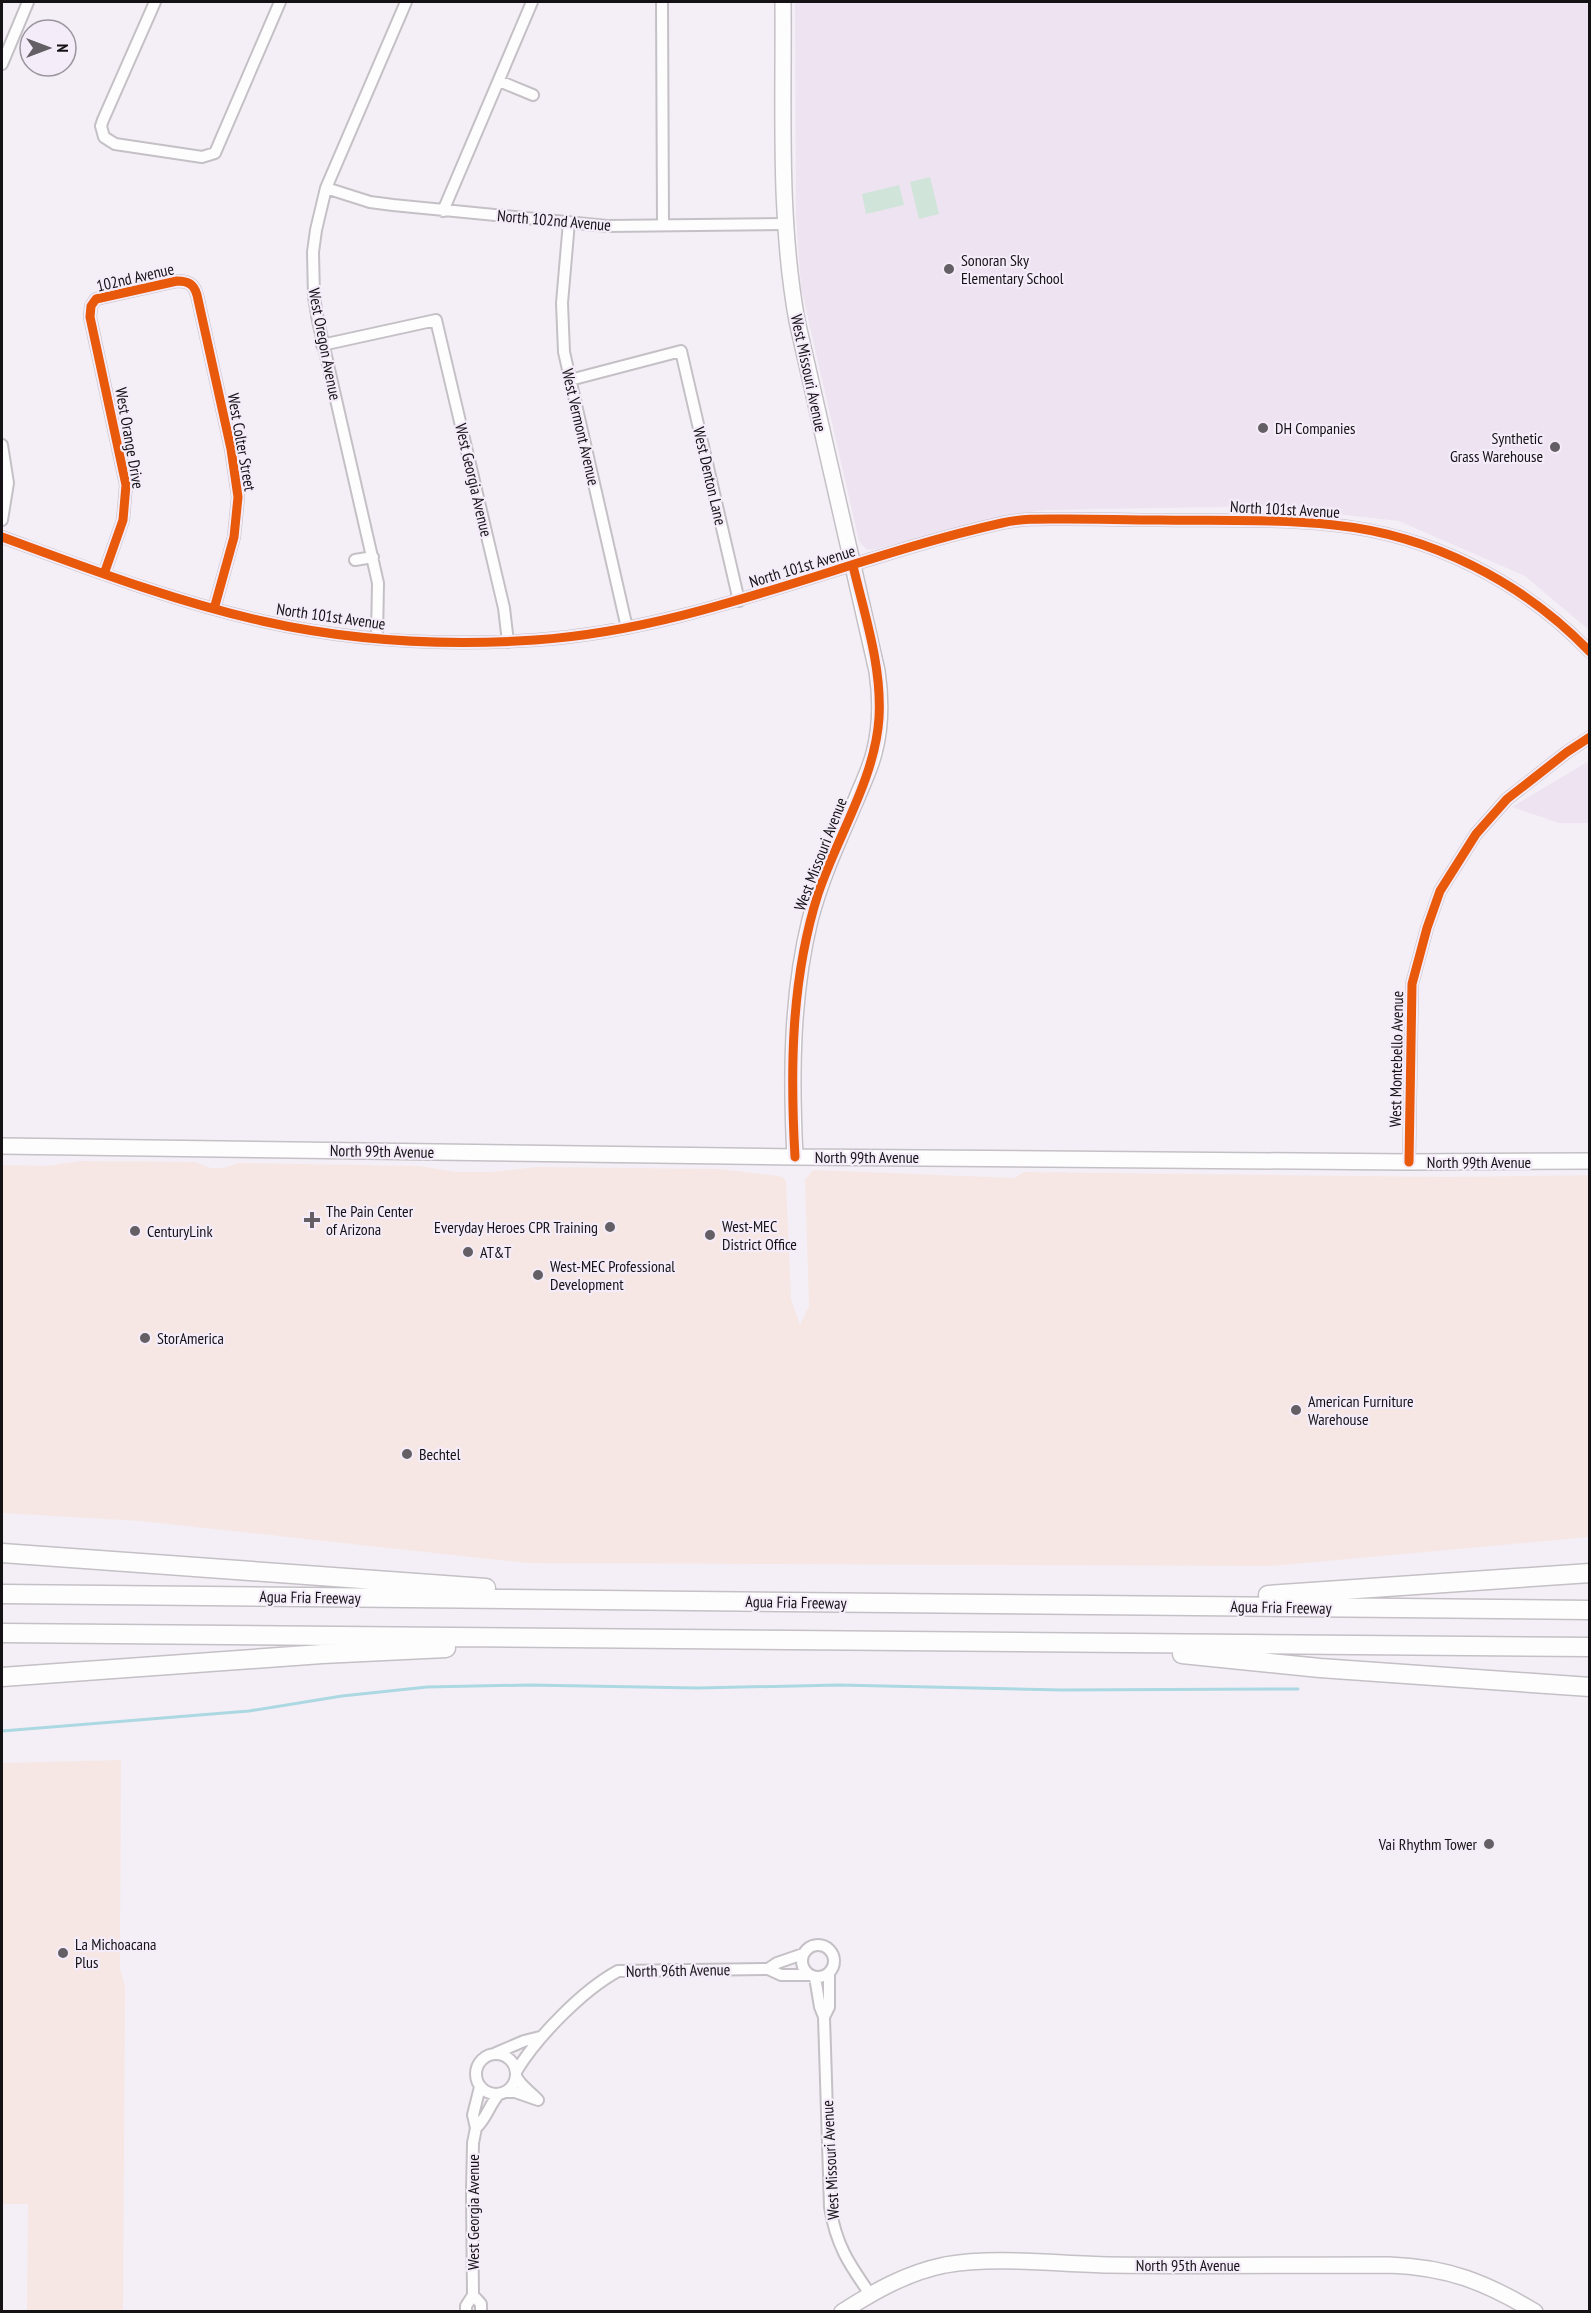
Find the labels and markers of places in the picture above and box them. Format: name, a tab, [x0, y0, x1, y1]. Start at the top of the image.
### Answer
place label: Sonoran Sky Elementary School	[961, 250, 1064, 288]
marker: Sonoran Sky Elementary School	[942, 262, 956, 276]
place label: DH Companies	[1275, 418, 1355, 438]
marker: DH Companies	[1256, 421, 1270, 435]
place label: Synthetic Grass Warehouse	[1450, 428, 1543, 466]
marker: Synthetic Grass Warehouse	[1548, 440, 1562, 454]
place label: The Pain Center of Arizona	[326, 1201, 414, 1239]
marker: The Pain Center of Arizona	[303, 1211, 321, 1229]
place label: West-MEC District Office	[722, 1216, 797, 1254]
place label: Everyday Heroes CPR Training	[434, 1217, 598, 1237]
marker: Everyday Heroes CPR Training	[603, 1220, 617, 1234]
place label: CenturyLink	[147, 1221, 213, 1241]
marker: CenturyLink	[128, 1224, 142, 1238]
marker: West-MEC District Office	[703, 1228, 717, 1242]
place label: AT&T	[480, 1242, 512, 1262]
marker: AT&T	[461, 1245, 475, 1259]
place label: West-MEC Professional Development	[550, 1256, 675, 1294]
marker: West-MEC Professional Development	[531, 1268, 545, 1282]
place label: StorAmerica	[157, 1328, 224, 1348]
marker: StorAmerica	[138, 1331, 152, 1345]
place label: American Furniture Warehouse	[1308, 1391, 1414, 1429]
marker: American Furniture Warehouse	[1289, 1403, 1303, 1417]
place label: Bechtel	[419, 1444, 461, 1464]
marker: Bechtel	[400, 1447, 414, 1461]
place label: Vai Rhythm Tower	[1378, 1834, 1478, 1854]
marker: Vai Rhythm Tower	[1482, 1837, 1496, 1851]
place label: La Michoacana Plus	[75, 1934, 156, 1972]
marker: La Michoacana Plus	[56, 1946, 70, 1960]

